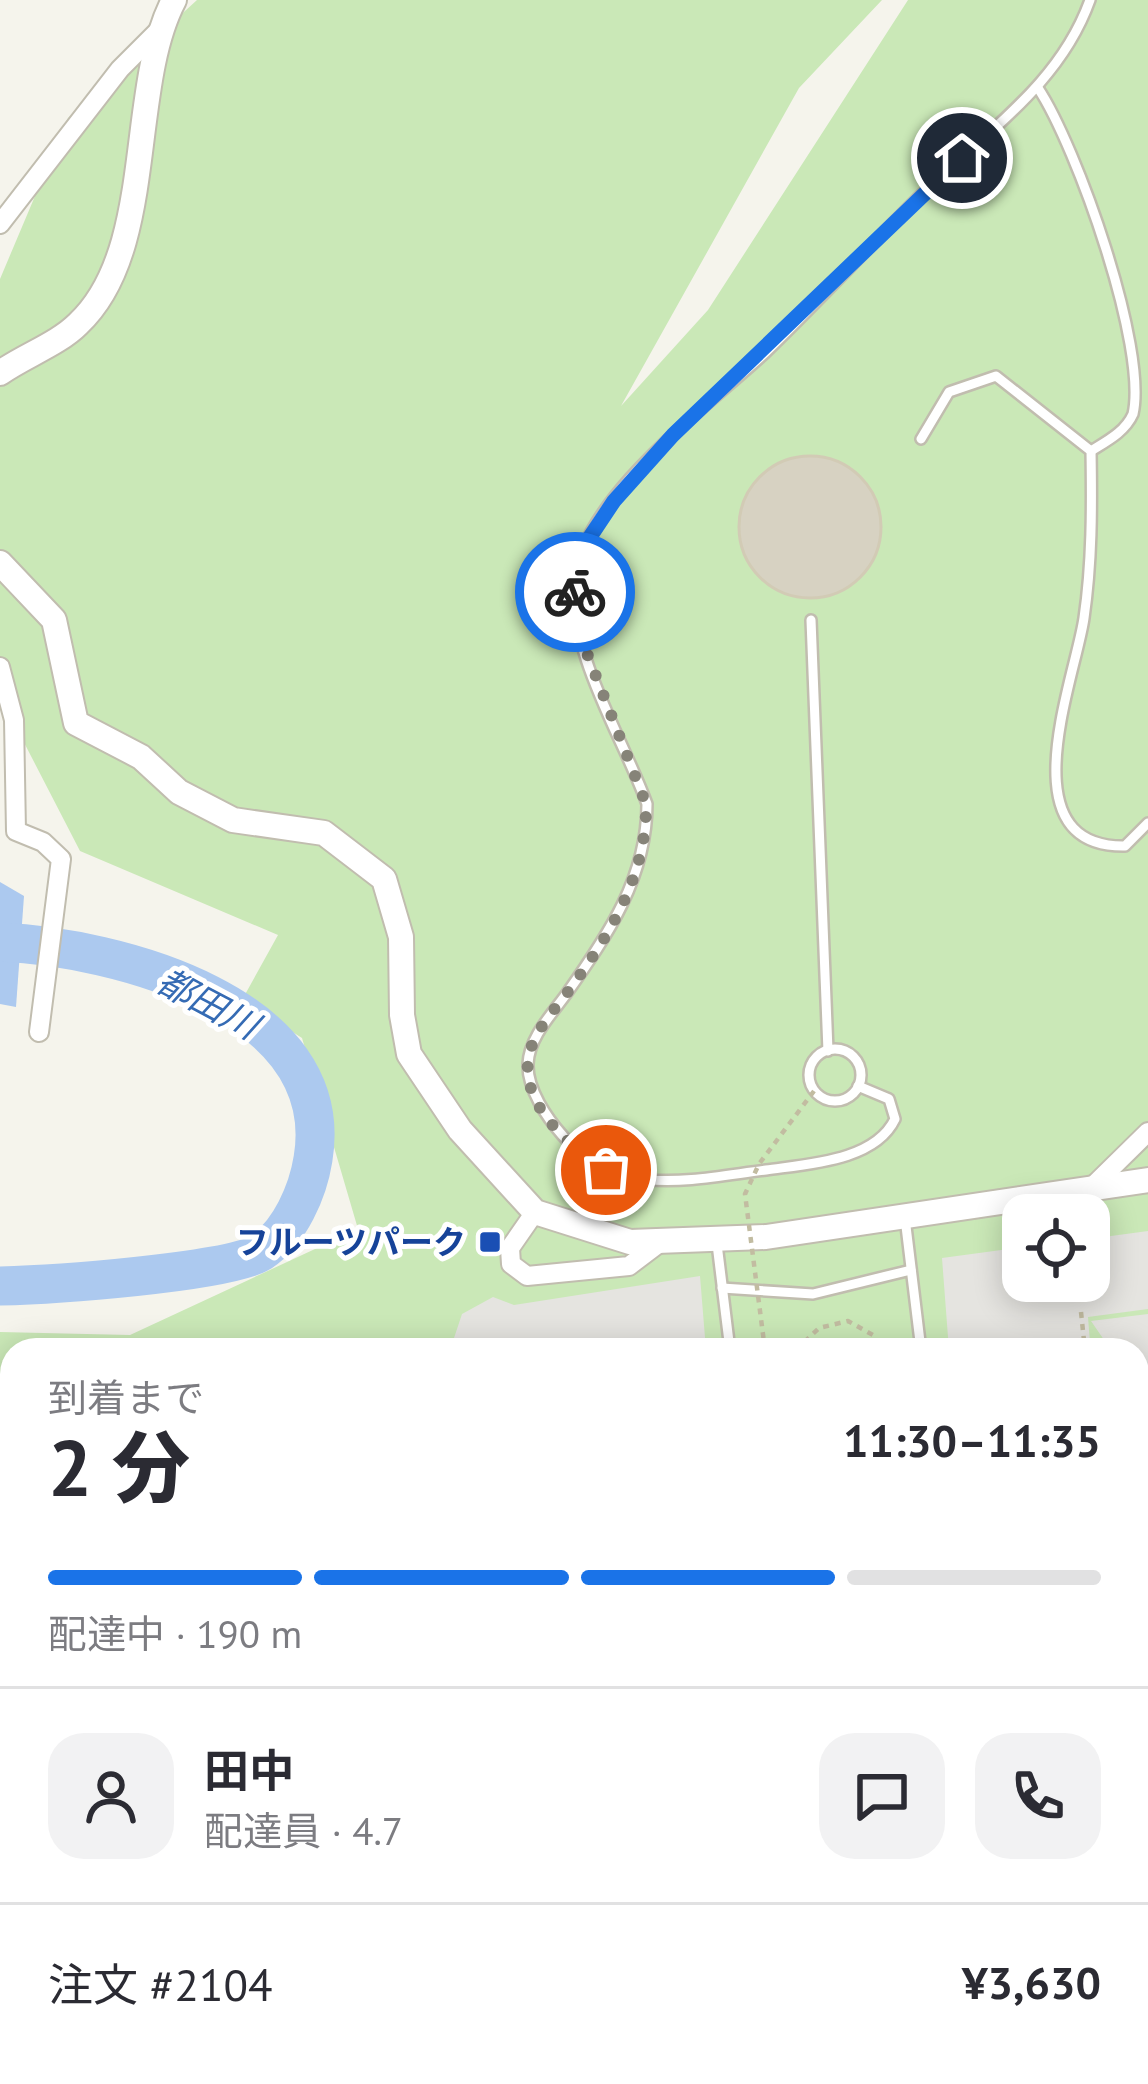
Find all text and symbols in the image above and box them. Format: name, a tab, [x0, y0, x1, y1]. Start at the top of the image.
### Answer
pin	[911, 107, 1013, 209]
icon: home	[929, 125, 995, 191]
courier	[515, 532, 635, 652]
icon: bike	[542, 559, 608, 625]
water label: 都田川	[150, 956, 270, 1051]
pin	[555, 1119, 657, 1221]
icon: bag	[573, 1137, 639, 1203]
map controls	[1002, 1194, 1110, 1302]
button: locate	[1002, 1194, 1110, 1302]
place label: フルーツパーク	[236, 1220, 466, 1263]
marker: フルーツパーク	[477, 1229, 503, 1255]
text: 到着まで	[48, 1372, 204, 1423]
text: 11:30–11:35	[843, 1411, 1101, 1469]
text: 2 分	[48, 1417, 190, 1518]
text: 配達中 · 190 m	[48, 1608, 302, 1659]
button: person	[48, 1733, 174, 1859]
button: chat	[819, 1733, 945, 1859]
button: phone	[975, 1733, 1101, 1859]
text: 田中	[204, 1741, 294, 1799]
text: 配達員 · 4.7	[204, 1805, 403, 1856]
text: ¥3,630	[962, 1953, 1101, 2011]
text: 注文 #2104	[48, 1955, 273, 2013]

